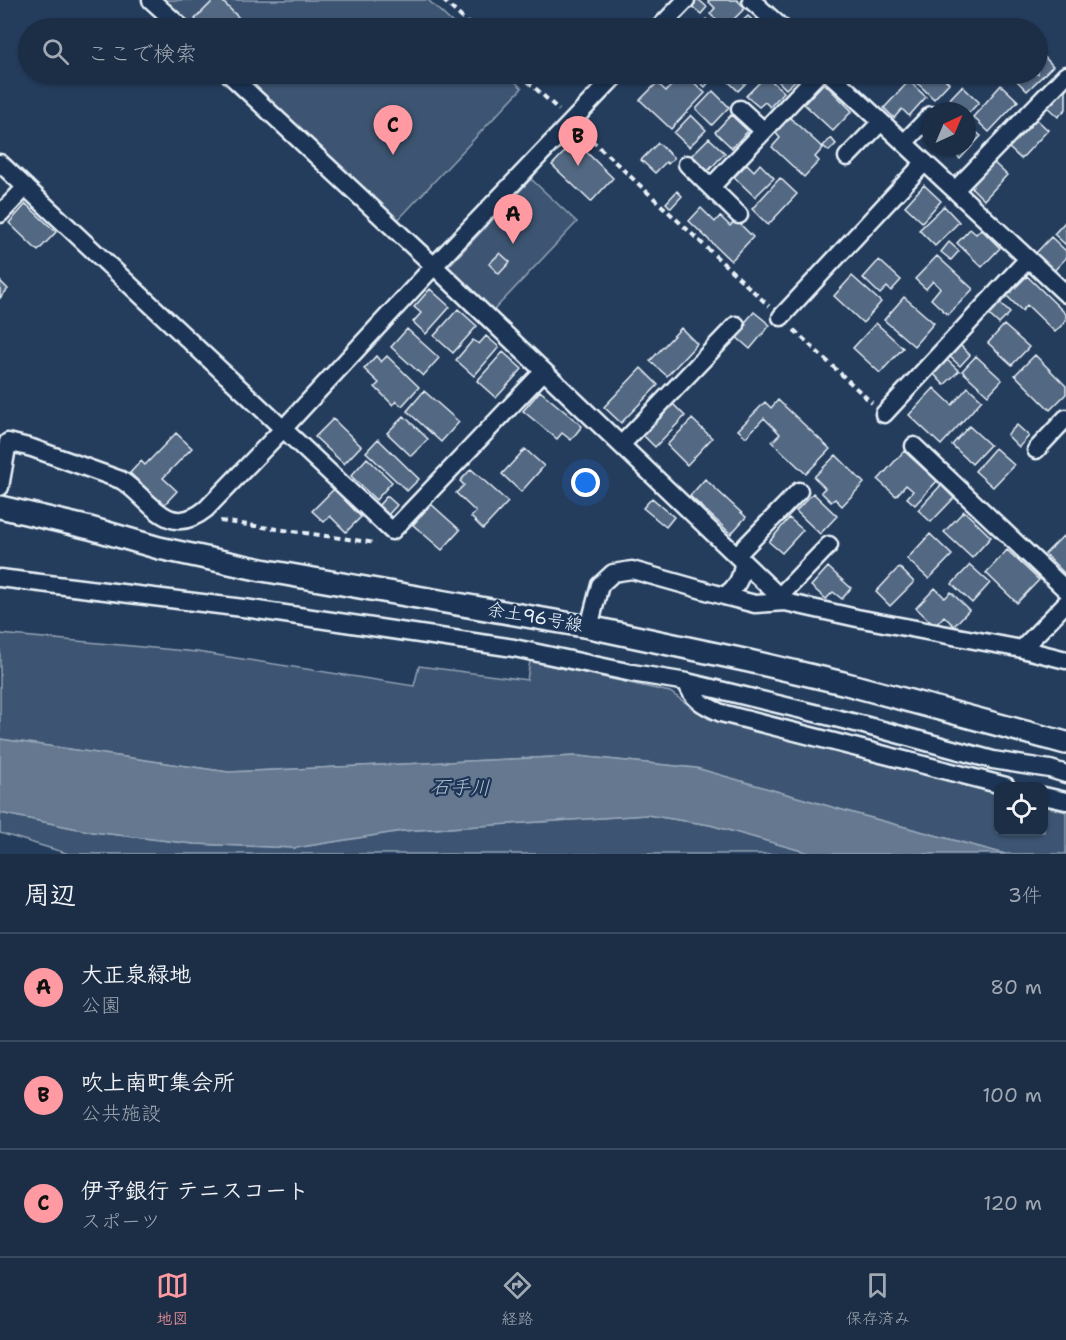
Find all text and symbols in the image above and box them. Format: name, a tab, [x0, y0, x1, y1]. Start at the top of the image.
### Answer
search box	[18, 18, 1048, 84]
icon: search	[39, 35, 72, 68]
text: ここで検索	[87, 39, 197, 68]
north arrow	[922, 102, 976, 156]
pin: C	[374, 106, 412, 155]
pin: B	[558, 116, 598, 166]
pin: A	[494, 194, 532, 244]
your location	[571, 468, 600, 497]
street label: 余土96号線	[485, 597, 585, 637]
water label: 石手川	[430, 773, 490, 801]
map controls	[994, 782, 1048, 836]
button: locate	[994, 782, 1048, 836]
text: 周辺	[24, 877, 76, 912]
text: 3件	[1008, 882, 1042, 908]
text: 大正泉緑地	[81, 960, 191, 989]
text: A	[36, 974, 51, 1000]
text: 80 m	[990, 974, 1042, 1000]
text: 公園	[81, 992, 121, 1018]
text: 吹上南町集会所	[81, 1068, 235, 1097]
text: B	[37, 1082, 50, 1108]
text: 100 m	[982, 1082, 1042, 1108]
text: 公共施設	[81, 1100, 161, 1126]
text: 伊予銀行 テニスコート	[81, 1176, 309, 1205]
text: C	[37, 1190, 50, 1216]
text: 120 m	[983, 1190, 1042, 1216]
text: スポーツ	[81, 1208, 161, 1234]
tab: 地図	[156, 1269, 189, 1329]
tab: 経路	[501, 1269, 534, 1329]
tab: 保存済み	[846, 1269, 910, 1329]

